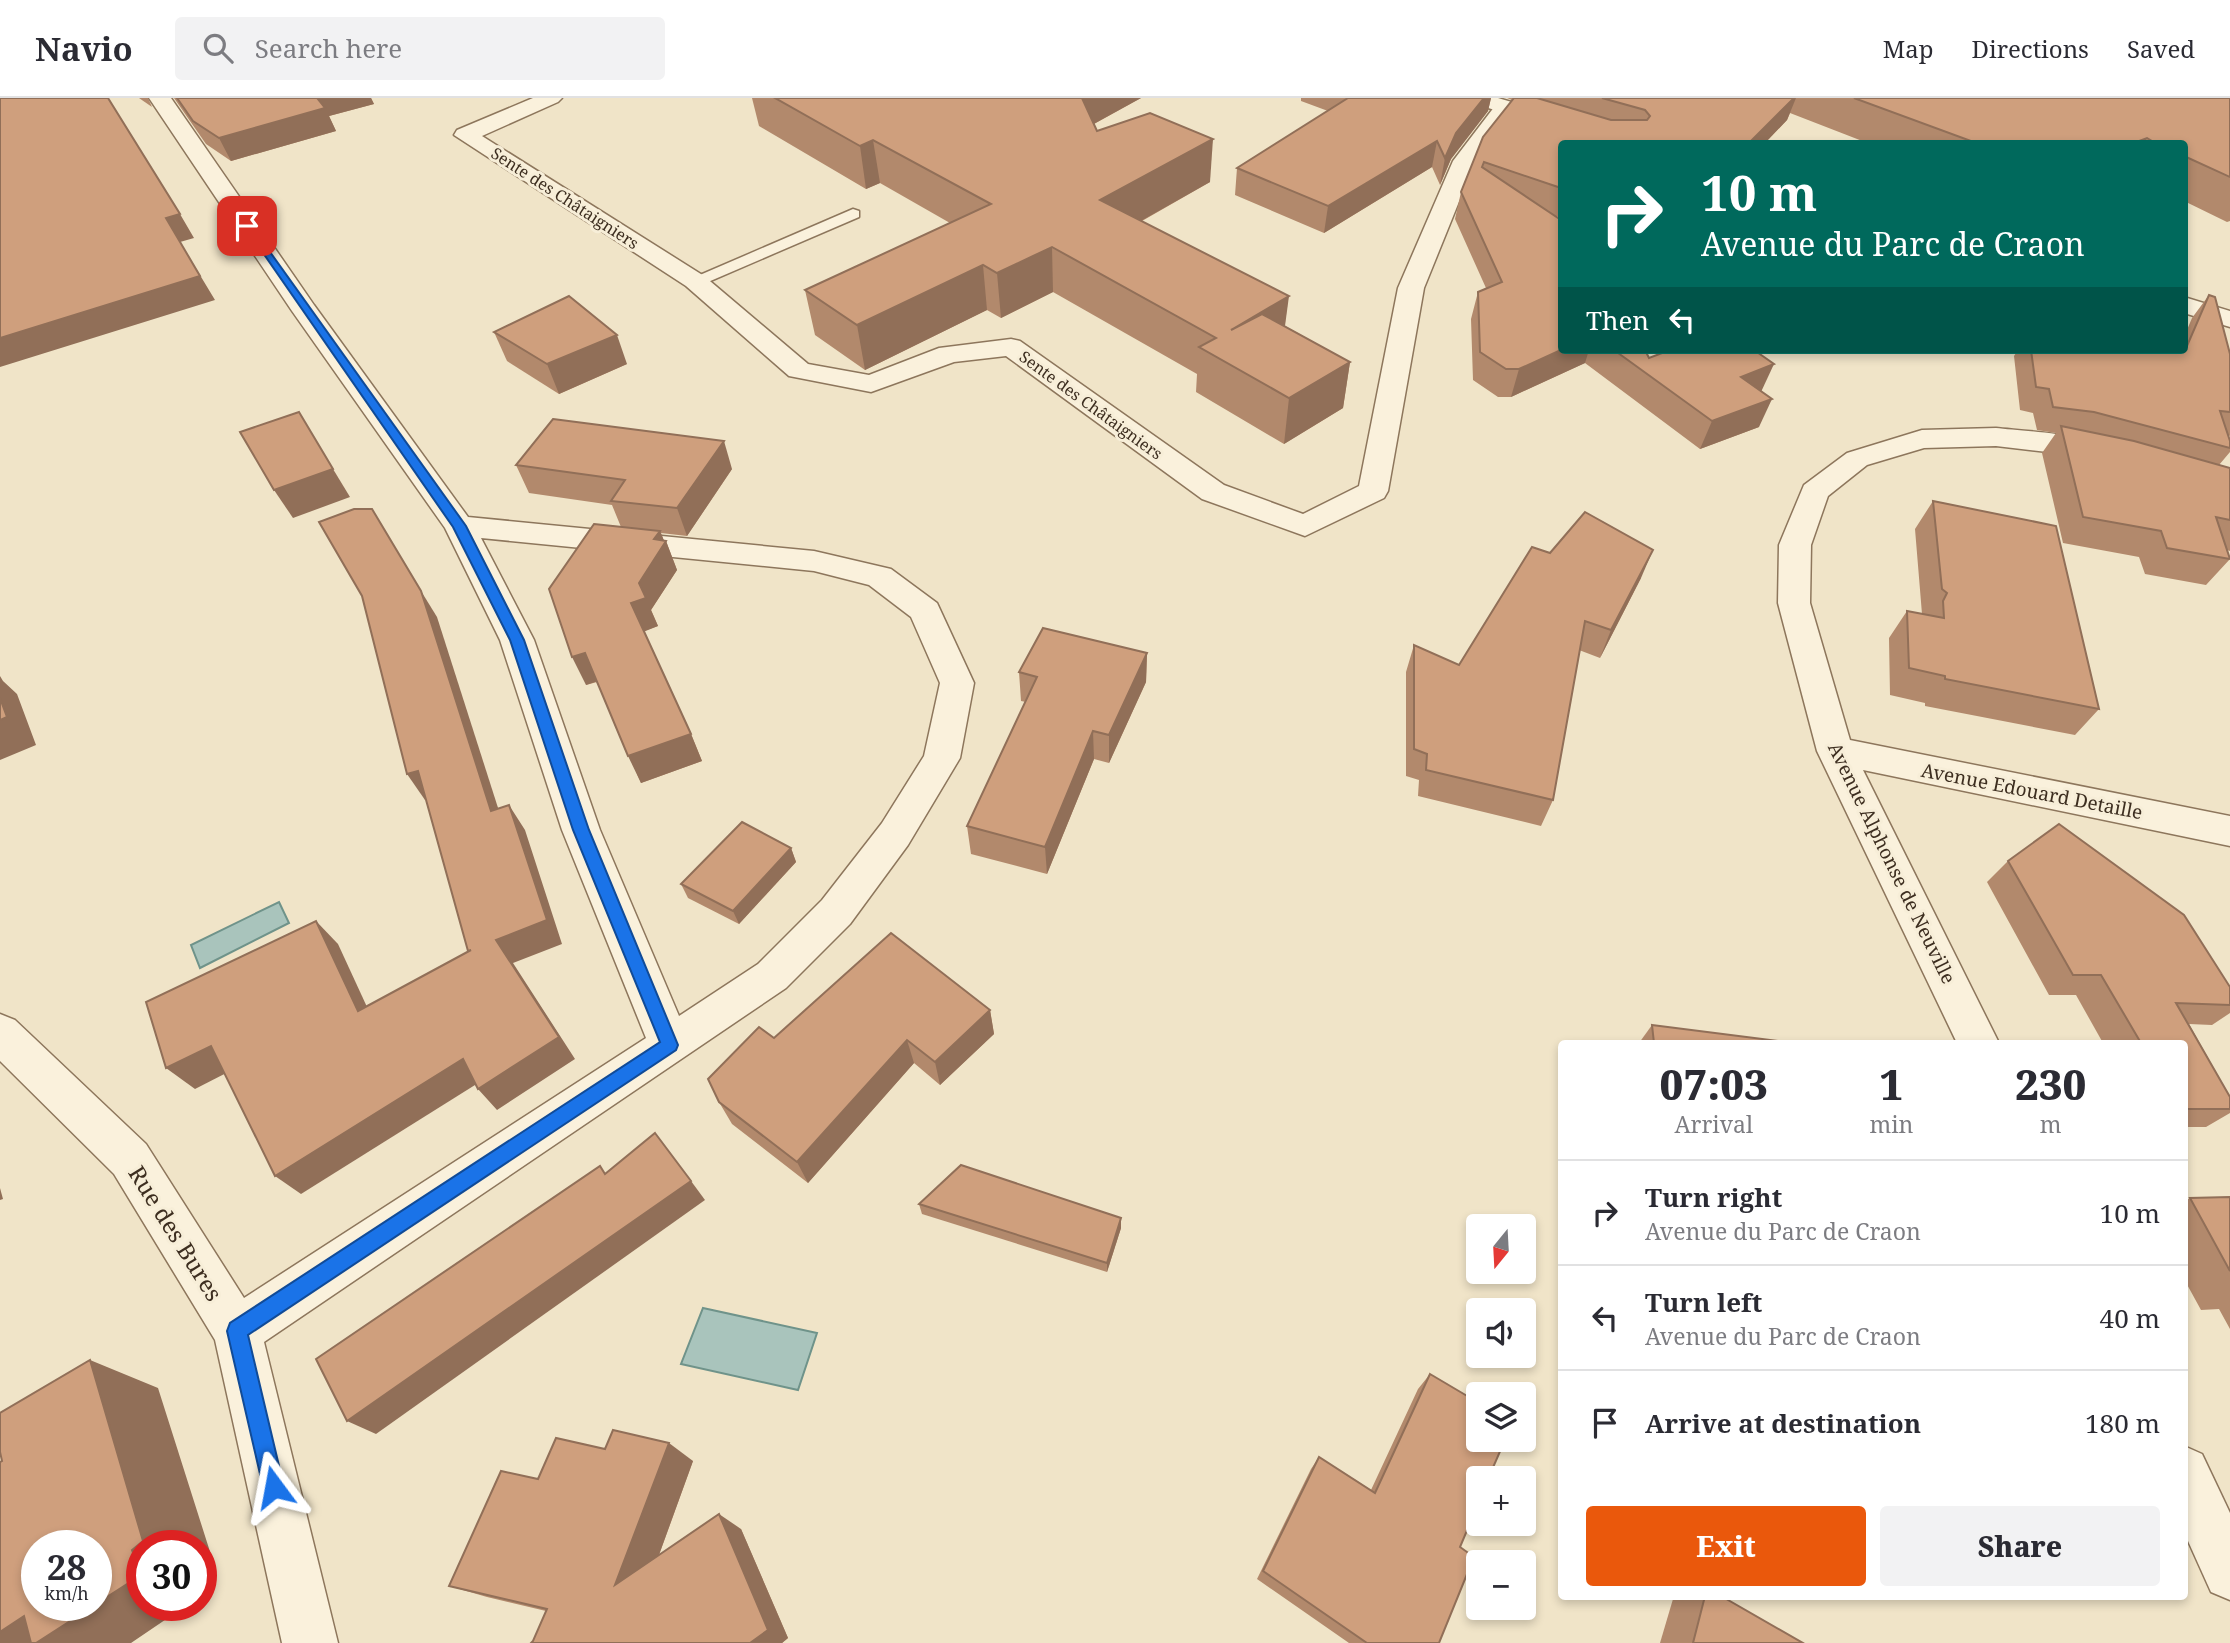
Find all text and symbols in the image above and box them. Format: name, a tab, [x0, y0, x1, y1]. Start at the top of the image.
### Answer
search box	[175, 17, 665, 80]
text: Navio	[35, 26, 133, 71]
icon: search	[199, 29, 237, 67]
text: Search here	[255, 30, 402, 66]
text: Map	[1883, 32, 1934, 65]
text: Directions	[1972, 32, 2089, 65]
text: Saved	[2127, 32, 2195, 65]
street label: Sente des Châtaigniers	[487, 142, 643, 254]
text: 10 m	[1701, 159, 1817, 225]
icon: right	[1586, 168, 1677, 259]
pin	[217, 196, 277, 256]
icon: arrive	[228, 207, 266, 245]
text: Avenue du Parc de Craon	[1701, 222, 2085, 265]
icon: left	[1663, 301, 1701, 339]
text: Then	[1586, 302, 1649, 338]
street label: Sente des Châtaigniers	[1015, 346, 1167, 464]
street label: Avenue Alphonse de Neuville	[1822, 738, 1962, 988]
street label: Avenue Edouard Detaille	[1919, 757, 2145, 825]
text: 07:03	[1660, 1055, 1768, 1112]
text: 1	[1880, 1055, 1903, 1112]
text: 230	[2015, 1055, 2086, 1112]
text: Arrival	[1674, 1108, 1753, 1140]
text: min	[1869, 1108, 1913, 1140]
text: m	[2040, 1108, 2062, 1140]
street label: Rue des Bures	[122, 1159, 230, 1307]
text: Turn right	[1645, 1179, 1782, 1215]
icon: right	[1586, 1194, 1624, 1232]
text: 10 m	[2100, 1195, 2160, 1231]
north arrow	[1466, 1214, 1536, 1284]
map controls	[1466, 1214, 1536, 1620]
text: Avenue du Parc de Craon	[1645, 1215, 1921, 1247]
text: Turn left	[1645, 1284, 1762, 1320]
button: sound	[1466, 1298, 1536, 1368]
icon: left	[1586, 1299, 1624, 1337]
text: 40 m	[2100, 1300, 2160, 1336]
text: Avenue du Parc de Craon	[1645, 1320, 1921, 1352]
button: layers	[1466, 1382, 1536, 1452]
icon: arrive	[1586, 1404, 1624, 1442]
text: Arrive at destination	[1645, 1405, 1921, 1441]
text: 180 m	[2085, 1405, 2160, 1441]
position arrow	[237, 1450, 311, 1524]
button: +	[1466, 1466, 1536, 1536]
button: Exit	[1586, 1506, 1866, 1586]
button: Share	[1880, 1506, 2160, 1586]
speed limit sign: 30	[126, 1530, 217, 1621]
text: 28	[47, 1543, 86, 1590]
button: −	[1466, 1550, 1536, 1620]
text: km/h	[44, 1581, 89, 1605]

